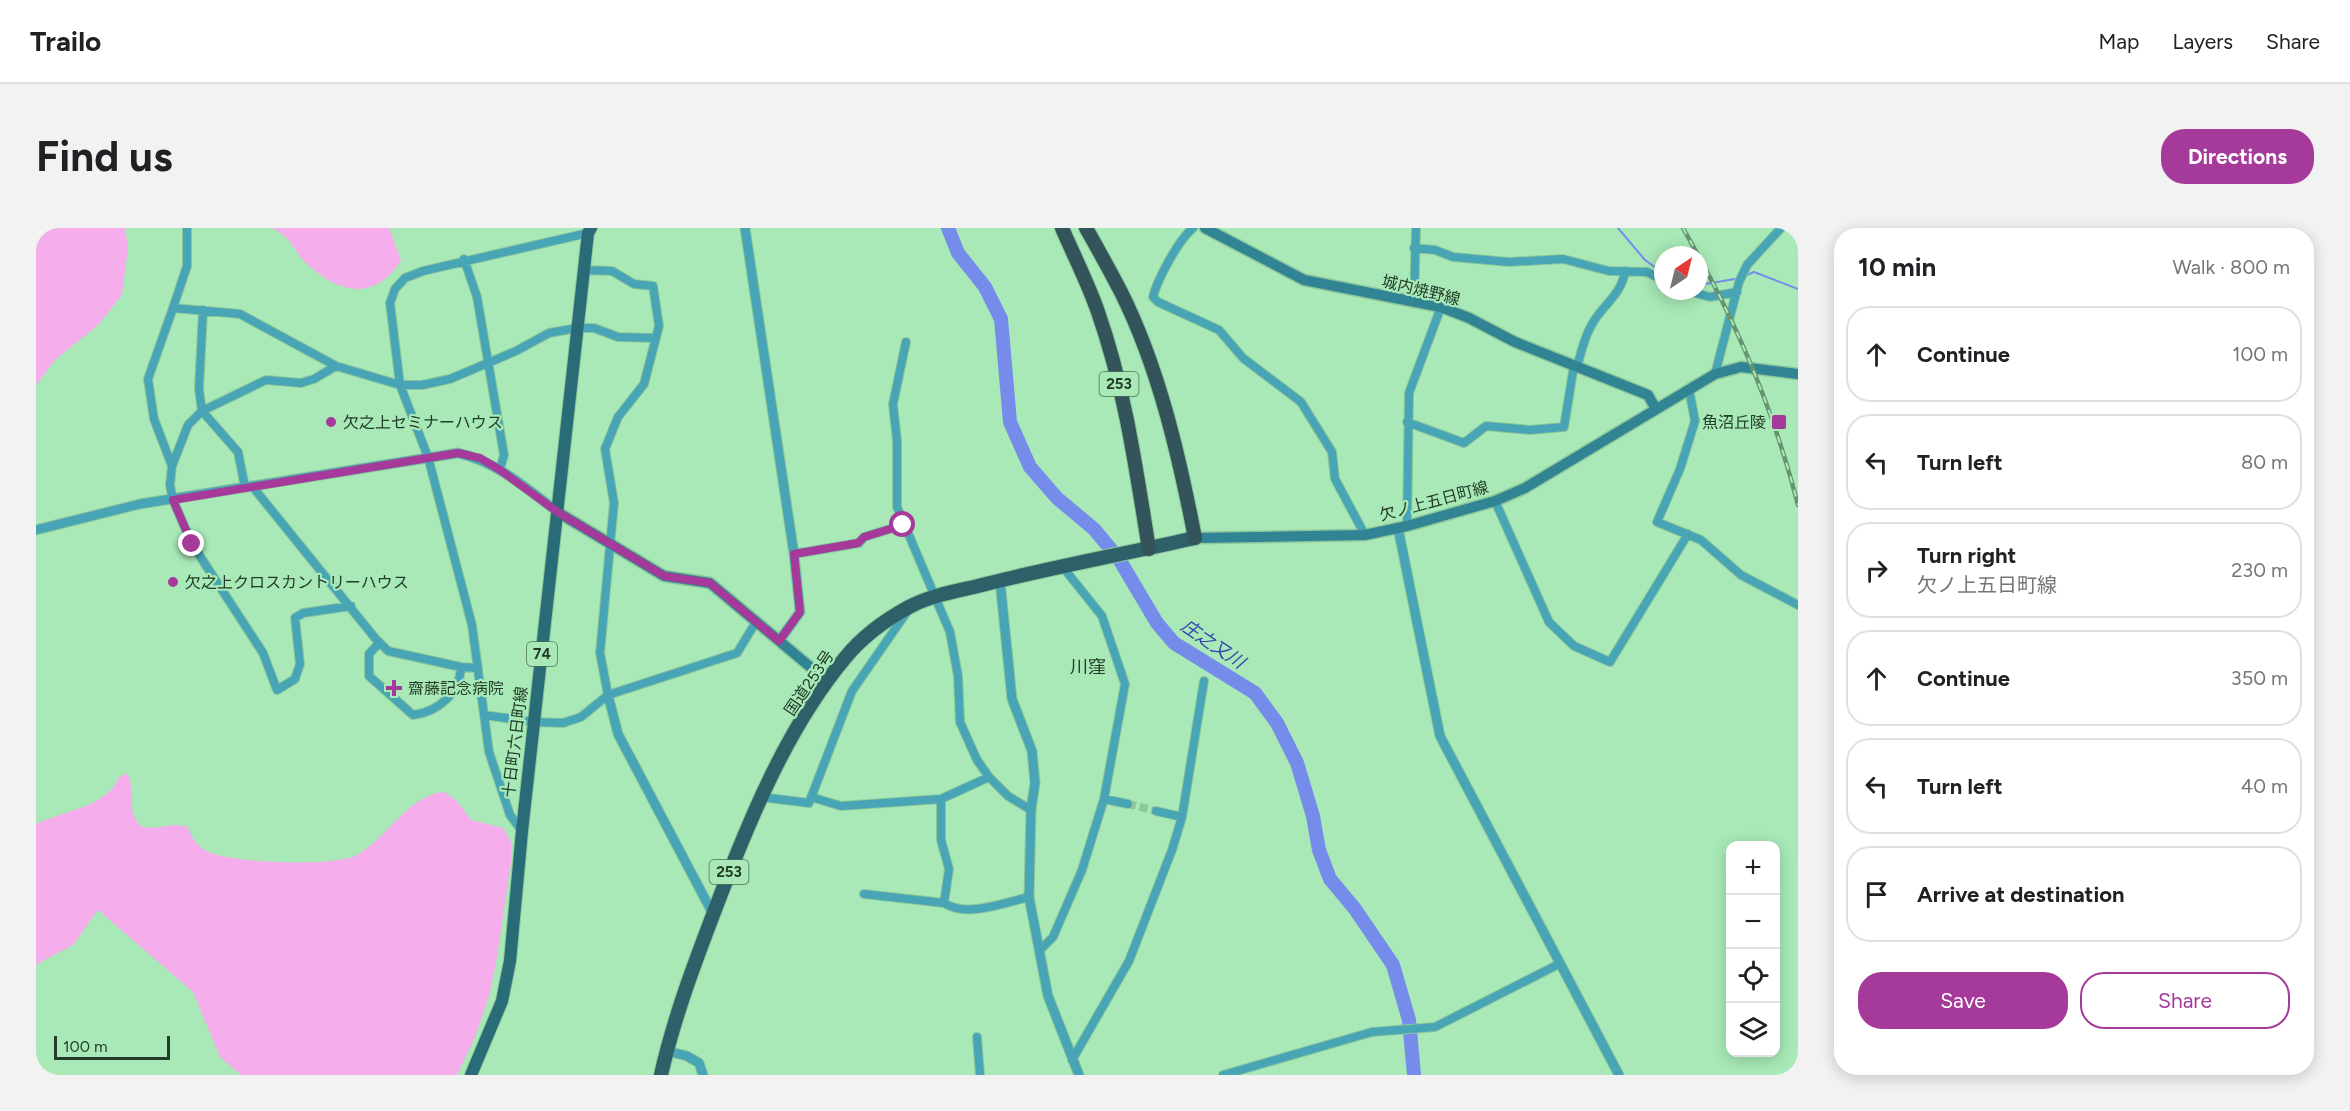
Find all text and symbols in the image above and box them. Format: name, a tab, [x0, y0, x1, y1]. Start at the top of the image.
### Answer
text: Trailo	[30, 24, 101, 58]
text: Map	[2099, 29, 2139, 54]
text: Layers	[2172, 29, 2233, 54]
text: Share	[2266, 29, 2320, 54]
button: Directions	[2161, 129, 2314, 184]
text: Find us	[36, 131, 173, 182]
north arrow	[1654, 246, 1708, 300]
text: 10 min	[1858, 251, 1936, 283]
text: Walk · 800 m	[2172, 255, 2290, 279]
street label: 城内焼野線	[1380, 271, 1462, 309]
icon: ahead	[1860, 338, 1893, 371]
text: Continue	[1917, 341, 2010, 368]
text: 100 m	[2232, 342, 2288, 366]
road number: 253	[1100, 372, 1138, 396]
place label: 欠之上セミナーハウス	[343, 413, 503, 432]
place label: 魚沼丘陵	[1702, 413, 1766, 432]
marker: 魚沼丘陵	[1770, 413, 1788, 431]
marker: 欠之上セミナーハウス	[324, 415, 338, 429]
icon: left	[1860, 446, 1893, 479]
text: Turn left	[1917, 449, 2003, 476]
text: 80 m	[2241, 450, 2288, 474]
street label: 欠ノ上五日町線	[1377, 477, 1491, 525]
route start	[889, 511, 915, 537]
route end	[178, 530, 204, 556]
text: Turn right	[1917, 542, 2016, 569]
icon: right	[1860, 554, 1893, 587]
text: 230 m	[2231, 558, 2288, 582]
place label: 欠之上クロスカントリーハウス	[185, 573, 409, 592]
text: 欠ノ上五日町線	[1917, 573, 2057, 597]
marker: 欠之上クロスカントリーハウス	[166, 575, 180, 589]
water label: 庄之又川	[1177, 615, 1251, 674]
road number: 74	[527, 642, 557, 666]
street label: 国道253号	[780, 647, 838, 719]
district label: 川窪	[1070, 656, 1106, 678]
icon: ahead	[1860, 662, 1893, 695]
text: Continue	[1917, 665, 2010, 692]
text: 350 m	[2231, 666, 2288, 690]
marker: 齋藤記念病院	[385, 679, 403, 697]
place label: 齋藤記念病院	[408, 679, 504, 698]
street label: 十日町六日町線	[499, 685, 531, 799]
icon: left	[1860, 770, 1893, 803]
text: Turn left	[1917, 773, 2003, 800]
text: 40 m	[2241, 774, 2288, 798]
map controls	[1726, 841, 1780, 1057]
button: +	[1726, 841, 1780, 895]
road number: 253	[710, 860, 748, 884]
icon: arrive	[1860, 878, 1893, 911]
text: Arrive at destination	[1917, 881, 2125, 908]
button: −	[1726, 895, 1780, 949]
button: locate	[1726, 949, 1780, 1003]
button: Save	[1858, 972, 2068, 1029]
button: Share	[2080, 972, 2290, 1029]
button: layers	[1726, 1003, 1780, 1057]
scale bar	[54, 1033, 170, 1060]
text: 100 m	[63, 1037, 108, 1056]

